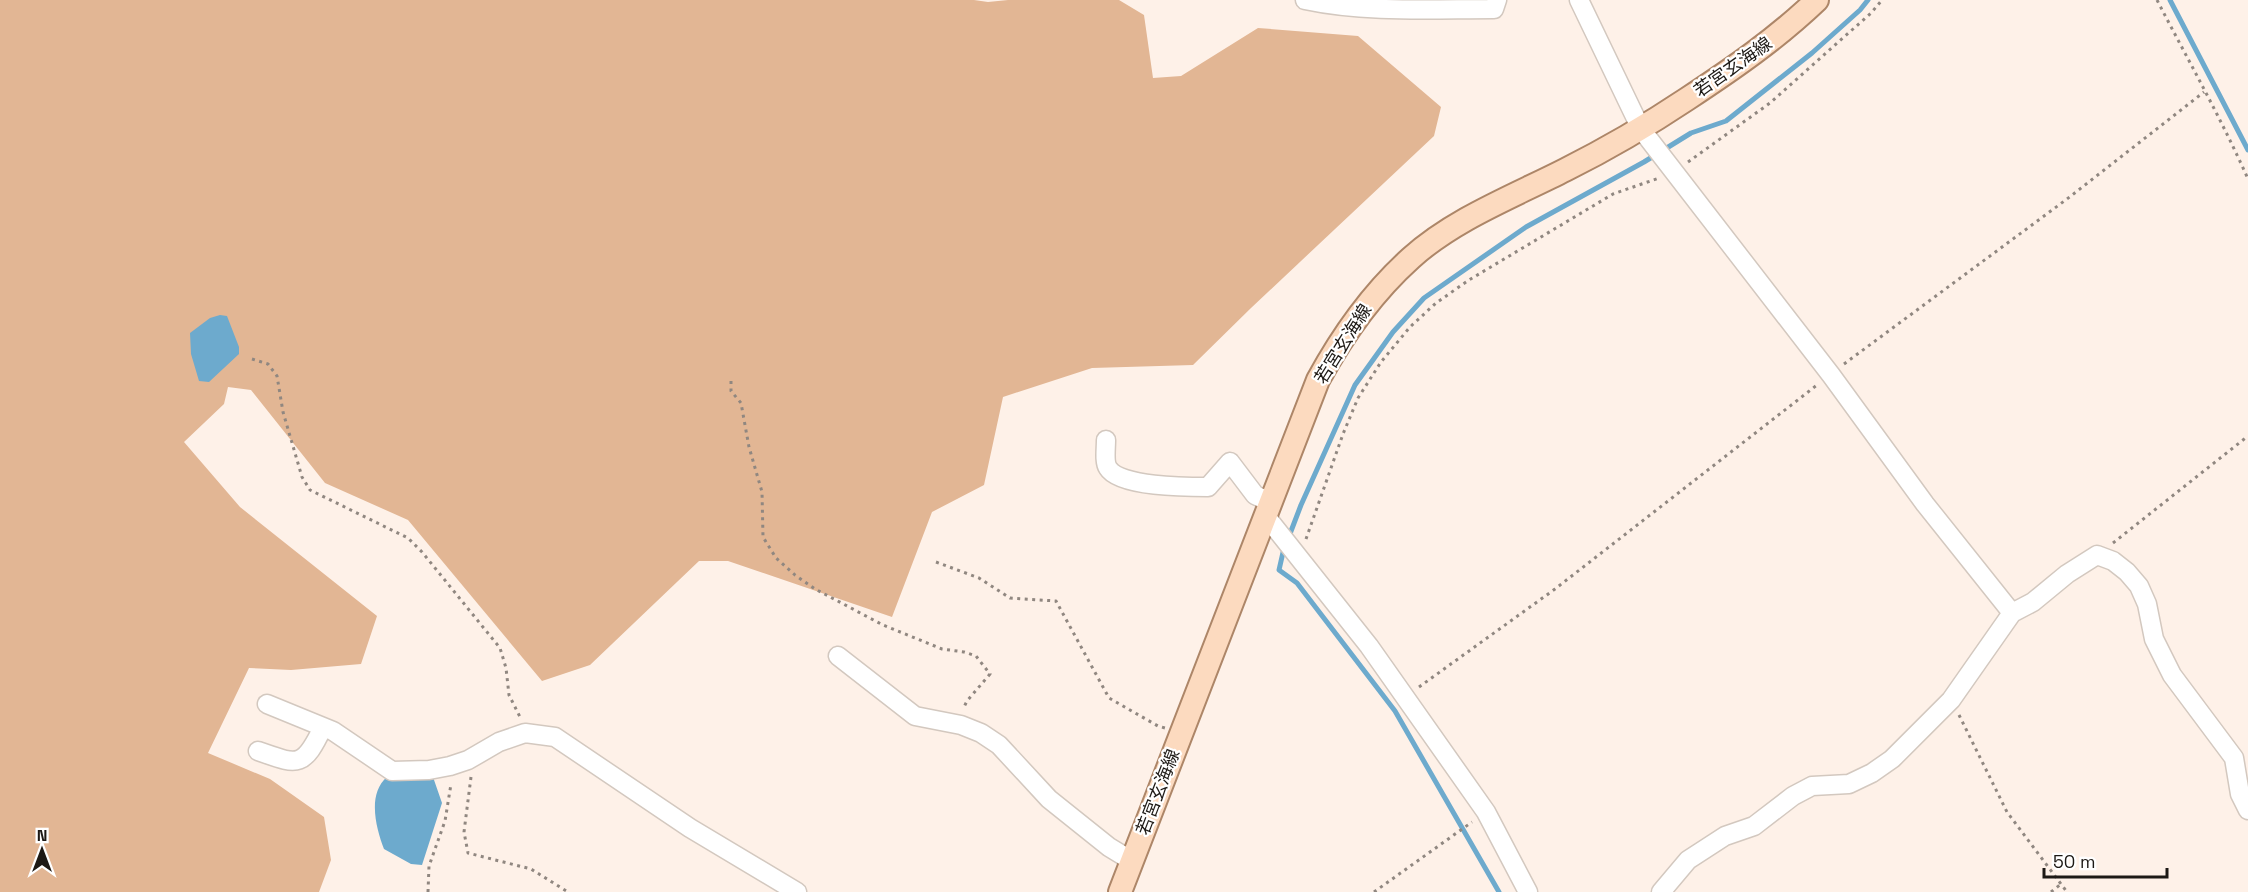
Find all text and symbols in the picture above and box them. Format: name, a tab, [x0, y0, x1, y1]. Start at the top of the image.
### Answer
street label: 若宮玄海線	[1689, 31, 1776, 102]
street label: 若宮玄海線	[1309, 299, 1376, 388]
street label: 若宮玄海線	[1131, 746, 1184, 838]
north arrow	[12, 820, 72, 880]
text: N	[37, 825, 47, 846]
scale bar	[2044, 841, 2167, 879]
text: 50 m	[2053, 850, 2095, 873]

